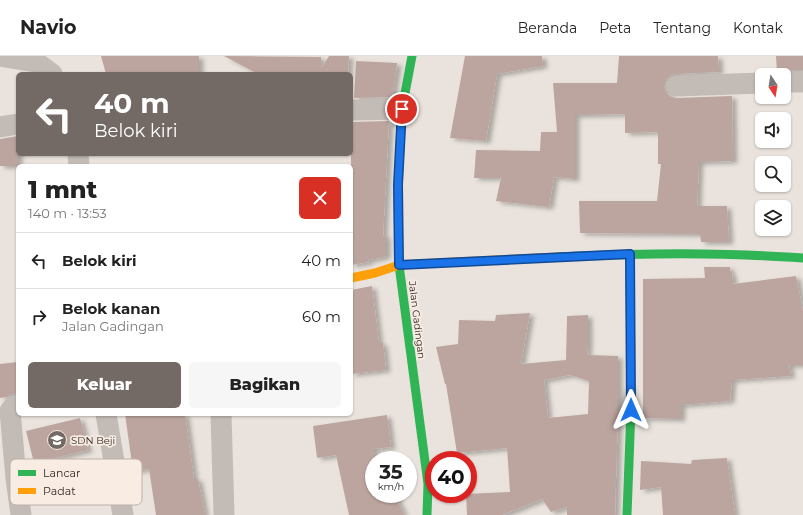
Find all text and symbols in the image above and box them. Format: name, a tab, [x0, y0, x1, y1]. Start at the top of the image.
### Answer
text: Navio	[20, 16, 76, 39]
text: Beranda	[518, 19, 577, 37]
text: Peta	[599, 19, 631, 37]
text: Tentang	[653, 19, 711, 37]
text: Kontak	[733, 19, 783, 37]
north arrow	[755, 68, 791, 104]
map controls	[755, 68, 791, 236]
text: 40 m	[94, 86, 170, 120]
icon: left	[28, 88, 80, 140]
pin	[385, 92, 419, 126]
icon: arrive	[391, 98, 413, 120]
button: sound	[755, 112, 791, 148]
text: Belok kiri	[94, 120, 178, 142]
button: search	[755, 156, 791, 192]
text: 1 mnt	[28, 175, 97, 204]
button: close	[299, 177, 341, 219]
button: layers	[755, 200, 791, 236]
text: 140 m · 13:53	[28, 205, 107, 221]
icon: left	[28, 250, 50, 272]
text: Belok kiri	[62, 251, 137, 270]
text: 40 m	[301, 251, 341, 270]
street label: Jalan Gadingan	[406, 279, 428, 360]
text: Belok kanan	[62, 299, 160, 318]
icon: right	[28, 306, 50, 328]
text: 60 m	[302, 307, 341, 326]
text: Jalan Gadingan	[62, 318, 164, 334]
button: Keluar	[28, 362, 181, 408]
button: Bagikan	[189, 362, 341, 408]
position arrow	[610, 389, 652, 431]
school or university icon: SDN Beji	[46, 429, 68, 451]
place label: SDN Beji	[71, 434, 115, 447]
speed limit sign: 40	[425, 451, 477, 503]
legend	[10, 459, 142, 505]
text: 35	[379, 460, 403, 484]
text: Lancar	[43, 466, 81, 480]
text: km/h	[378, 480, 404, 493]
text: Padat	[43, 484, 76, 498]

